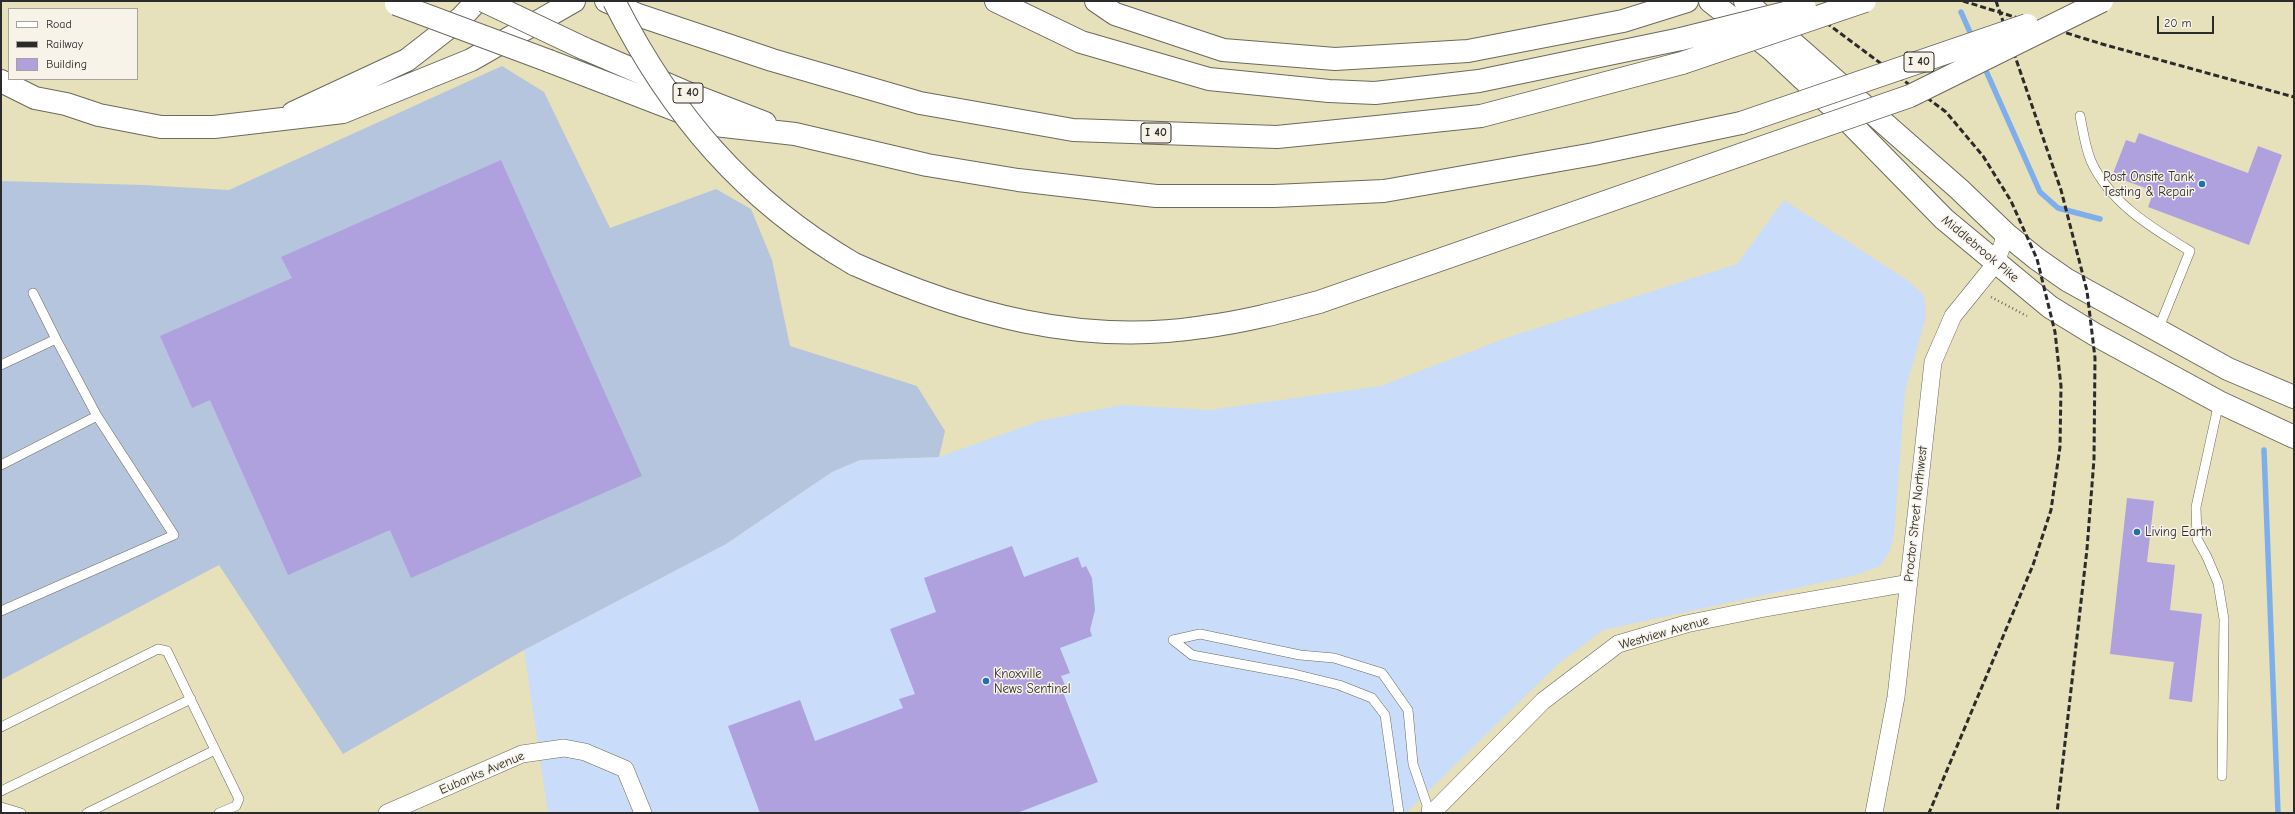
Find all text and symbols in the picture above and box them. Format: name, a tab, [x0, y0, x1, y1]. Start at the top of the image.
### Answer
legend	[8, 8, 138, 80]
scale bar	[2159, 8, 2216, 34]
text: 20 m	[2164, 16, 2192, 30]
text: Road	[46, 17, 72, 31]
text: Railway	[46, 37, 83, 51]
road number: I 40	[1904, 52, 1934, 72]
text: Building	[46, 57, 87, 71]
road number: I 40	[673, 83, 703, 103]
road number: I 40	[1141, 123, 1171, 143]
place label: Post Onsite Tank Testing & Repair	[2103, 169, 2194, 200]
marker: Post Onsite Tank Testing & Repair	[2197, 179, 2207, 189]
street label: Middlebrook Pike	[1938, 212, 2022, 286]
street label: Proctor Street Northwest	[1901, 445, 1931, 583]
place label: Living Earth	[2145, 524, 2212, 540]
marker: Living Earth	[2132, 527, 2142, 537]
street label: Westview Avenue	[1617, 613, 1711, 653]
place label: Knoxville News Sentinel	[994, 666, 1071, 697]
marker: Knoxville News Sentinel	[981, 676, 991, 686]
street label: Eubanks Avenue	[437, 748, 527, 798]

